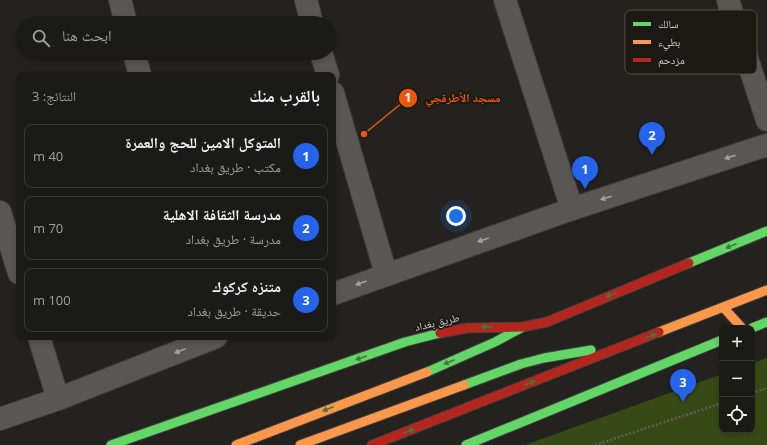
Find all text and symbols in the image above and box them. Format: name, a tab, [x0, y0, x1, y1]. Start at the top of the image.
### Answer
legend	[625, 10, 757, 74]
search box	[16, 16, 336, 60]
text: سالك	[658, 16, 678, 31]
text: ابحث هنا	[62, 25, 112, 45]
icon: search	[30, 27, 52, 49]
text: بطيء	[658, 34, 680, 51]
text: مزدحم	[658, 52, 685, 68]
text: بالقرب منك	[249, 84, 320, 107]
callout: مسجد الأطرقجي	[398, 86, 509, 110]
text: النتائج: 3	[32, 87, 76, 105]
text: 1	[405, 89, 411, 106]
text: مسجد الأطرقجي	[425, 89, 501, 108]
pin: 2	[639, 122, 665, 155]
text: المتوكل الامين للحج والعمرة	[125, 132, 281, 152]
text: 40 m	[33, 147, 63, 165]
text: 1	[302, 147, 310, 165]
one-way arrow	[724, 154, 736, 160]
pin: 1	[572, 156, 598, 189]
text: مكتب · طريق بغداد	[190, 158, 281, 176]
one-way arrow	[600, 195, 612, 201]
text: مدرسة الثقافة الاهلية	[163, 204, 281, 224]
your location	[446, 206, 466, 226]
text: 70 m	[33, 219, 63, 237]
text: 2	[302, 219, 310, 237]
text: مدرسة · طريق بغداد	[186, 230, 281, 248]
one-way arrow	[477, 237, 489, 243]
one-way arrow	[724, 243, 736, 249]
text: متنزه كركوك	[212, 276, 281, 296]
one-way arrow	[355, 281, 367, 287]
text: 100 m	[33, 291, 71, 309]
text: 3	[302, 291, 310, 309]
one-way arrow	[604, 293, 616, 299]
text: حديقة · طريق بغداد	[187, 302, 281, 320]
street label: طريق بغداد	[413, 309, 461, 334]
one-way arrow	[480, 324, 493, 330]
map controls	[719, 325, 755, 433]
button: +	[719, 325, 755, 361]
one-way arrow	[645, 332, 657, 338]
one-way arrow	[173, 349, 185, 355]
one-way arrow	[355, 355, 367, 361]
one-way arrow	[443, 360, 455, 366]
button: −	[719, 361, 755, 397]
pin: 3	[670, 369, 696, 402]
one-way arrow	[524, 380, 536, 386]
button: locate	[719, 397, 755, 433]
one-way arrow	[322, 407, 334, 413]
one-way arrow	[403, 428, 415, 434]

